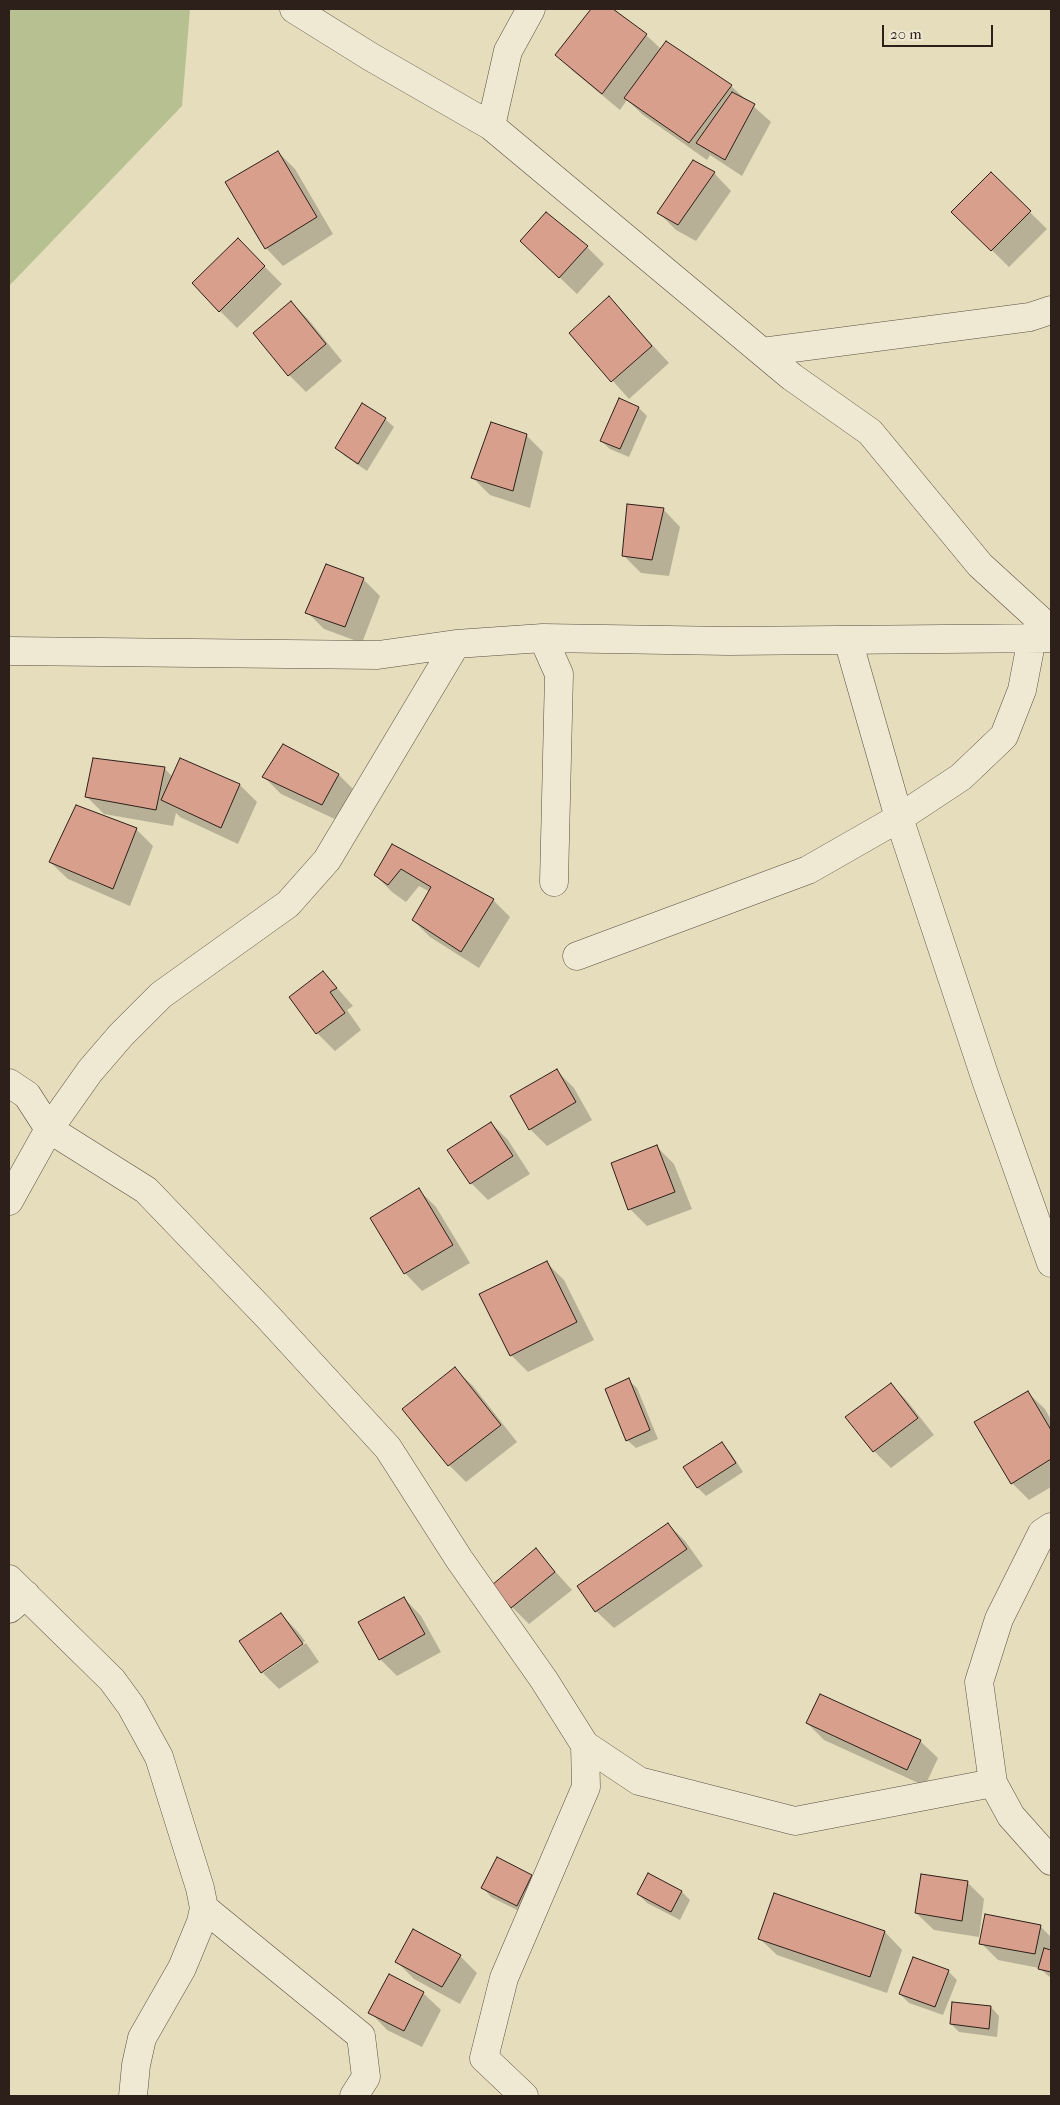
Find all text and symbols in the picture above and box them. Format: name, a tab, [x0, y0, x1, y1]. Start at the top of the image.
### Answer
scale bar	[885, 15, 996, 47]
text: 20 m	[890, 25, 922, 43]

